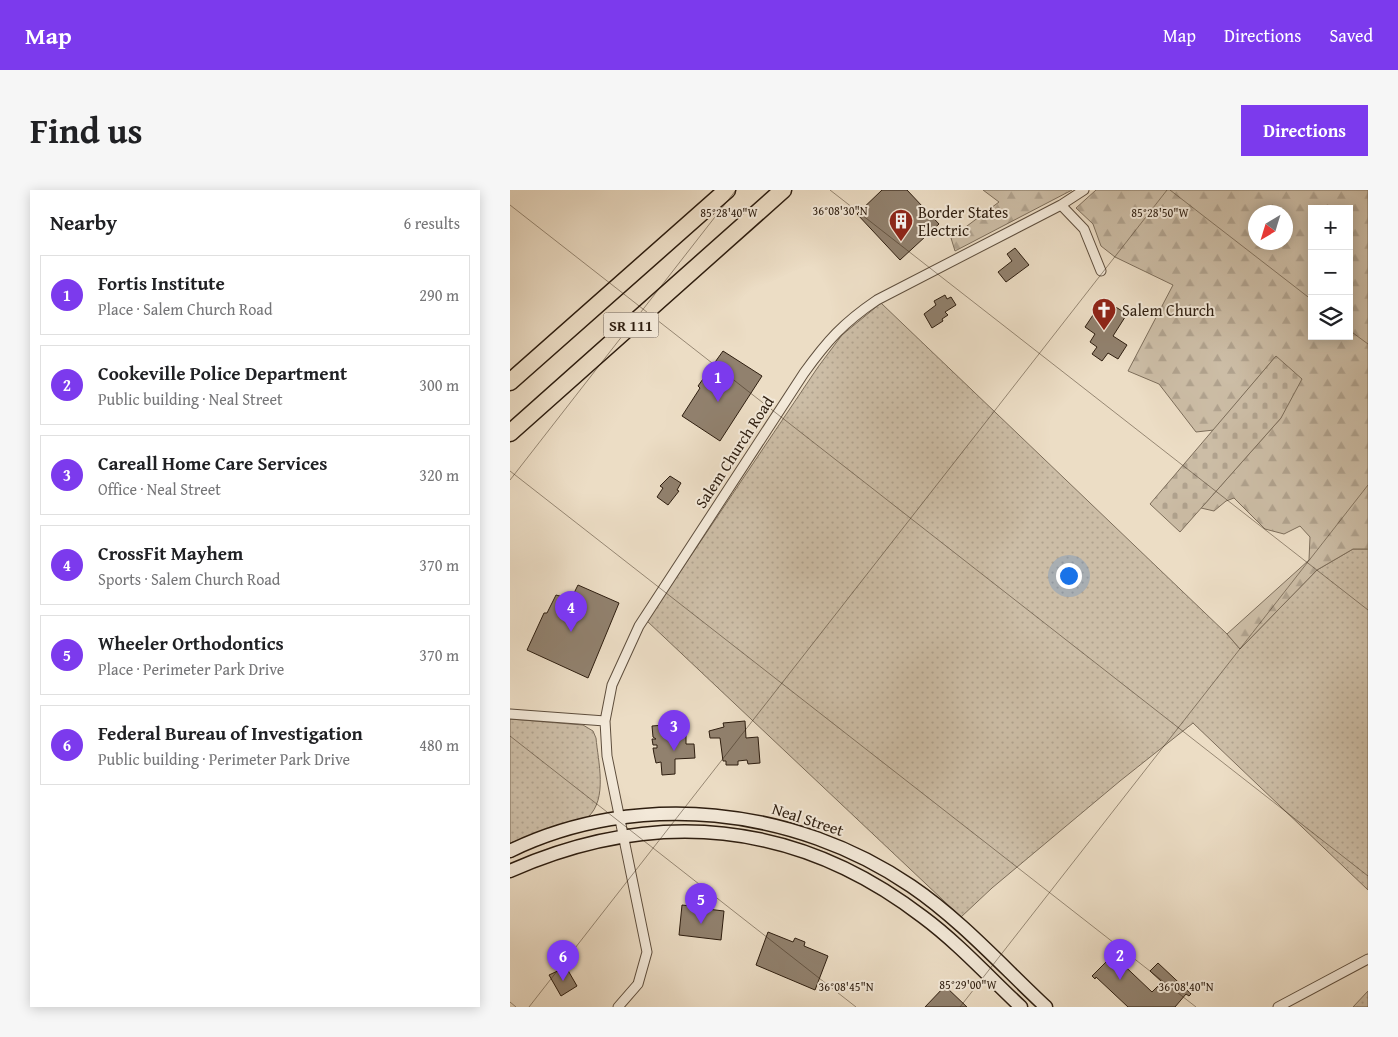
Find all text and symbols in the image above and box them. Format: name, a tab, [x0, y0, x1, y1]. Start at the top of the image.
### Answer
text: Map	[25, 18, 72, 53]
text: Map	[1163, 22, 1196, 49]
text: Directions	[1224, 22, 1301, 49]
text: Saved	[1329, 22, 1373, 49]
text: Find us	[30, 105, 143, 156]
button: Directions	[1241, 105, 1368, 156]
place label: Border States Electric	[918, 200, 1008, 242]
text: 36°08'30"N	[812, 202, 868, 219]
text: 85°28'40"W	[700, 204, 759, 221]
text: 85°28'50"W	[1131, 204, 1190, 221]
north arrow	[1248, 205, 1293, 250]
map controls	[1308, 205, 1353, 340]
button: +	[1308, 205, 1353, 250]
text: Nearby	[50, 207, 117, 238]
building icon: Border States Electric	[888, 208, 914, 242]
text: 6 results	[403, 211, 460, 235]
button: −	[1308, 250, 1353, 295]
text: Fortis Institute	[98, 269, 225, 297]
text: 1	[63, 283, 71, 307]
text: 290 m	[419, 283, 459, 307]
button: layers	[1308, 295, 1353, 340]
text: Place · Salem Church Road	[98, 297, 272, 321]
church icon: Salem Church	[1091, 297, 1117, 331]
place label: Salem Church	[1122, 298, 1215, 322]
road number: SR 111	[604, 312, 658, 338]
text: Cookeville Police Department	[98, 359, 347, 387]
pin: 1	[702, 361, 734, 402]
text: 2	[63, 373, 71, 397]
text: 300 m	[419, 373, 459, 397]
text: Public building · Neal Street	[98, 387, 283, 411]
street label: Salem Church Road	[689, 391, 780, 513]
text: Careall Home Care Services	[98, 449, 327, 477]
text: 3	[63, 463, 71, 487]
text: 320 m	[419, 463, 459, 487]
text: Office · Neal Street	[98, 477, 221, 501]
text: CrossFit Mayhem	[98, 539, 243, 567]
text: 4	[63, 553, 71, 577]
text: 370 m	[419, 553, 459, 577]
your location	[1056, 563, 1082, 589]
text: Sports · Salem Church Road	[98, 567, 280, 591]
pin: 4	[555, 591, 587, 632]
text: Wheeler Orthodontics	[98, 629, 284, 657]
text: 5	[63, 643, 71, 667]
text: 370 m	[419, 643, 459, 667]
text: Place · Perimeter Park Drive	[98, 657, 284, 681]
pin: 3	[658, 710, 690, 751]
text: Federal Bureau of Investigation	[98, 719, 363, 747]
text: 6	[63, 733, 71, 757]
text: 480 m	[419, 733, 459, 757]
text: Public building · Perimeter Park Drive	[98, 747, 350, 771]
street label: Neal Street	[769, 796, 847, 842]
pin: 5	[685, 883, 717, 924]
pin: 2	[1104, 939, 1136, 980]
pin: 6	[547, 940, 579, 981]
text: 85°29'00"W	[939, 976, 998, 993]
text: 36°08'45"N	[818, 978, 874, 995]
text: 36°08'40"N	[1158, 978, 1214, 995]

